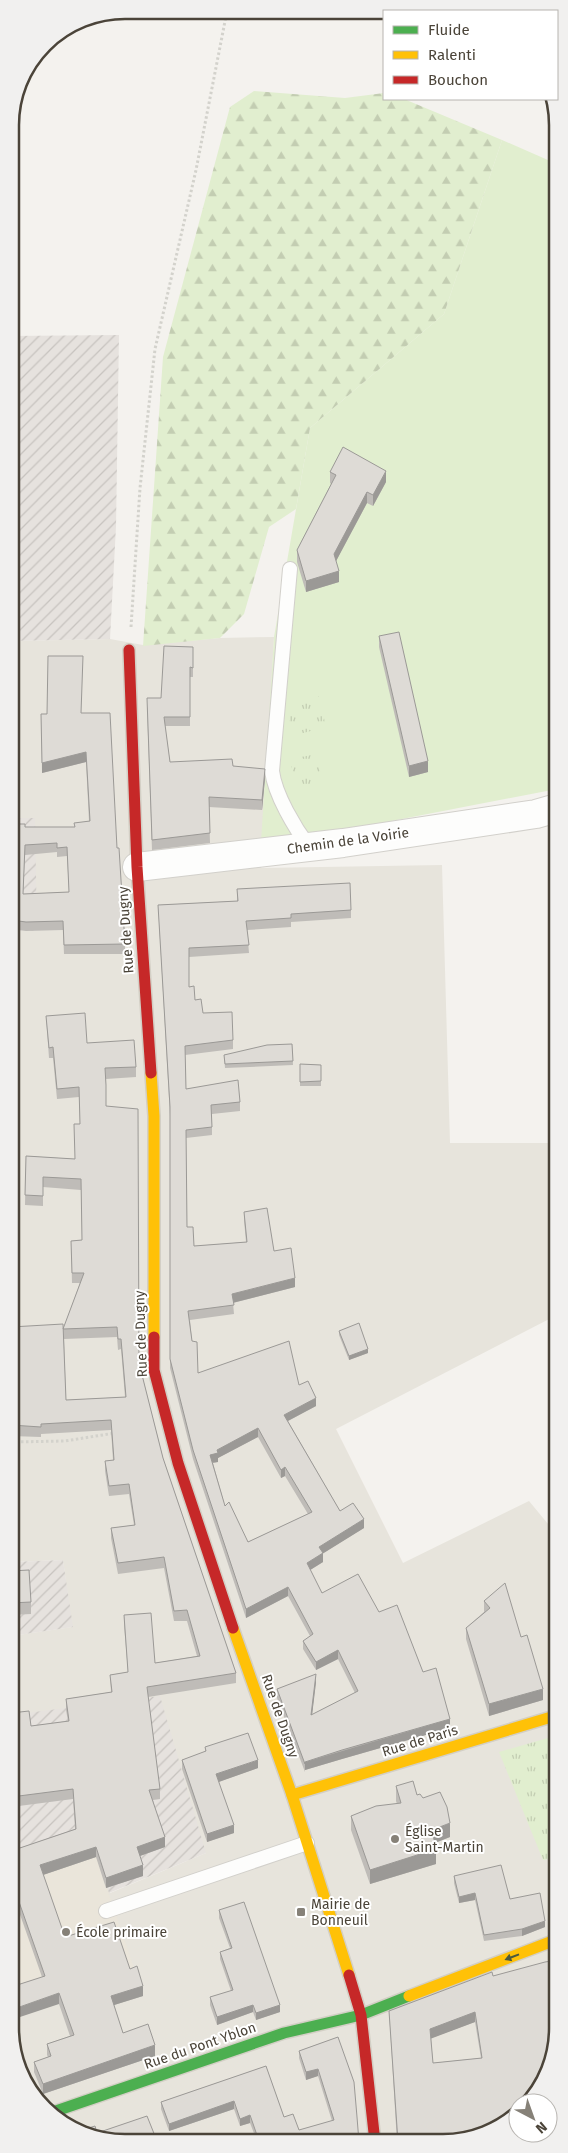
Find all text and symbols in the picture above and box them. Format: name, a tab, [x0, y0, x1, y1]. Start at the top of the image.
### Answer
legend	[383, 10, 558, 100]
text: Fluide	[428, 21, 470, 39]
text: Ralenti	[428, 46, 476, 64]
text: Bouchon	[428, 71, 488, 89]
street label: Chemin de la Voirie	[286, 824, 410, 858]
street label: Rue de Dugny	[114, 886, 138, 974]
street label: Rue de Dugny	[131, 1290, 151, 1378]
street label: Rue de Dugny	[258, 1672, 302, 1760]
street label: Rue de Paris	[380, 1721, 460, 1761]
place label: Église Saint-Martin	[405, 1822, 484, 1856]
marker: Église Saint-Martin	[389, 1833, 401, 1845]
place label: Mairie de Bonneuil	[311, 1896, 370, 1929]
marker: Mairie de Bonneuil	[295, 1906, 307, 1918]
place label: École primaire	[76, 1923, 167, 1941]
marker: École primaire	[60, 1926, 72, 1938]
one-way arrow	[504, 1953, 519, 1961]
street label: Rue du Pont Yblon	[142, 2019, 258, 2073]
north arrow	[508, 2093, 558, 2143]
text: N	[532, 2118, 550, 2137]

